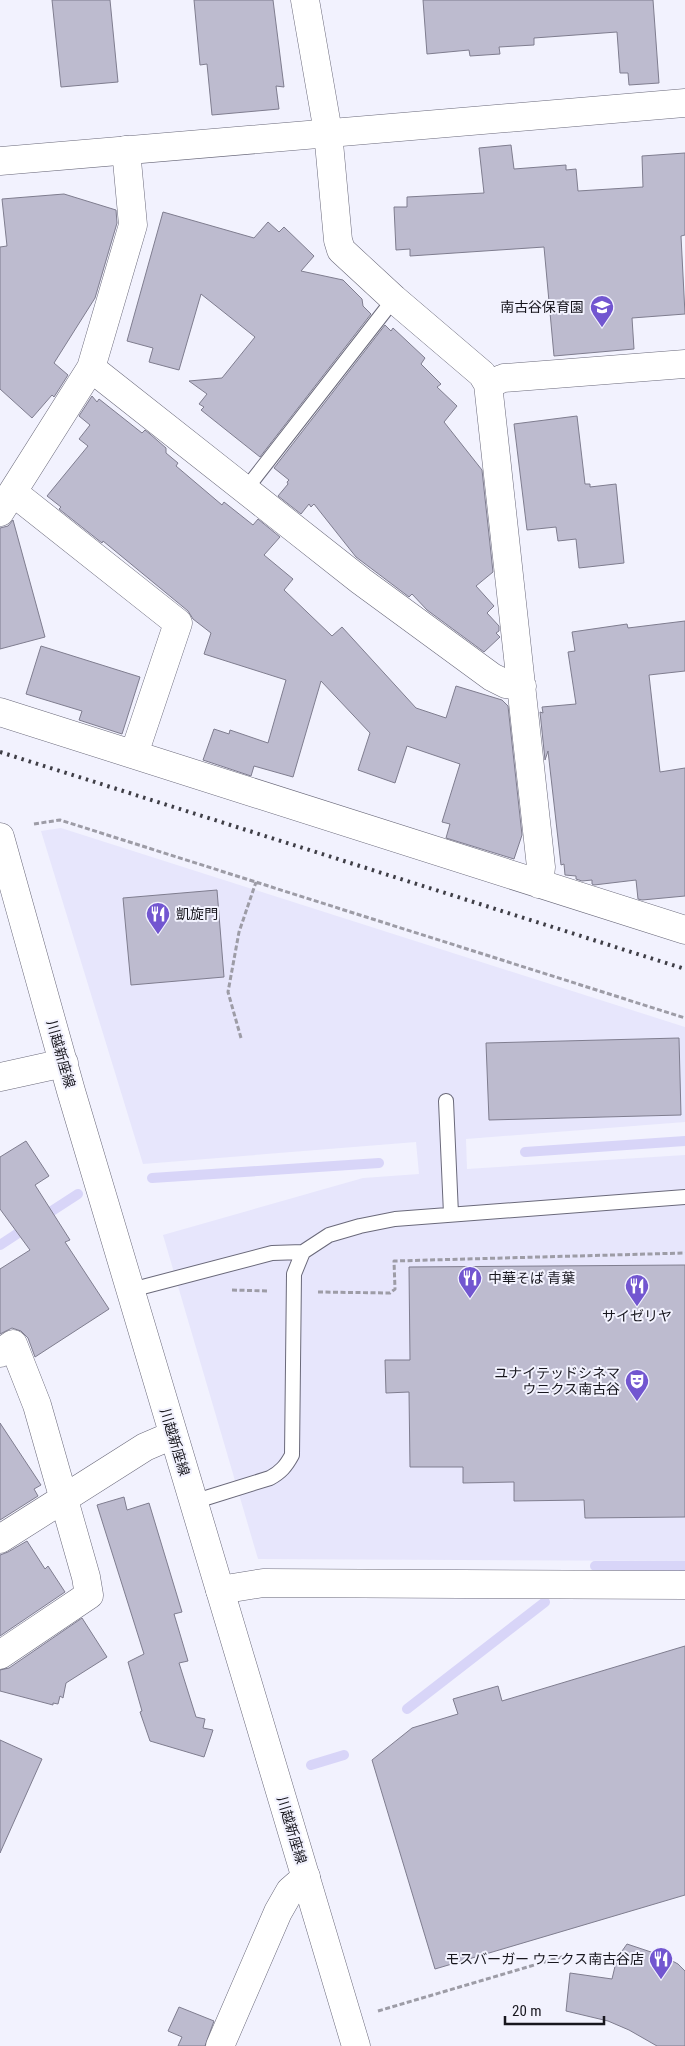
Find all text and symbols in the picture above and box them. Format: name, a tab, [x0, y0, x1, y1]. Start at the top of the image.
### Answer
school or university icon: 南古谷保育園	[589, 294, 615, 328]
place label: 南古谷保育園	[500, 299, 584, 315]
restaurant icon: 凱旋門	[145, 901, 171, 935]
place label: 凱旋門	[176, 906, 218, 922]
street label: 川越新座線	[44, 1018, 78, 1090]
restaurant icon: 中華そば 青葉	[457, 1265, 483, 1299]
place label: 中華そば 青葉	[488, 1270, 575, 1286]
restaurant icon: サイゼリヤ	[624, 1273, 650, 1307]
place label: サイゼリヤ	[602, 1308, 672, 1324]
place label: ユナイテッドシネマ ウニクス南古谷	[494, 1365, 620, 1397]
theatre icon: ユナイテッドシネマ ウニクス南古谷	[624, 1368, 650, 1402]
street label: 川越新座線	[157, 1406, 193, 1478]
street label: 川越新座線	[274, 1794, 310, 1866]
restaurant icon: モスバーガー ウニクス南古谷店	[648, 1946, 674, 1980]
place label: モスバーガー ウニクス南古谷店	[445, 1951, 644, 1967]
scale bar	[505, 1994, 604, 2026]
text: 20 m	[512, 2002, 542, 2020]

